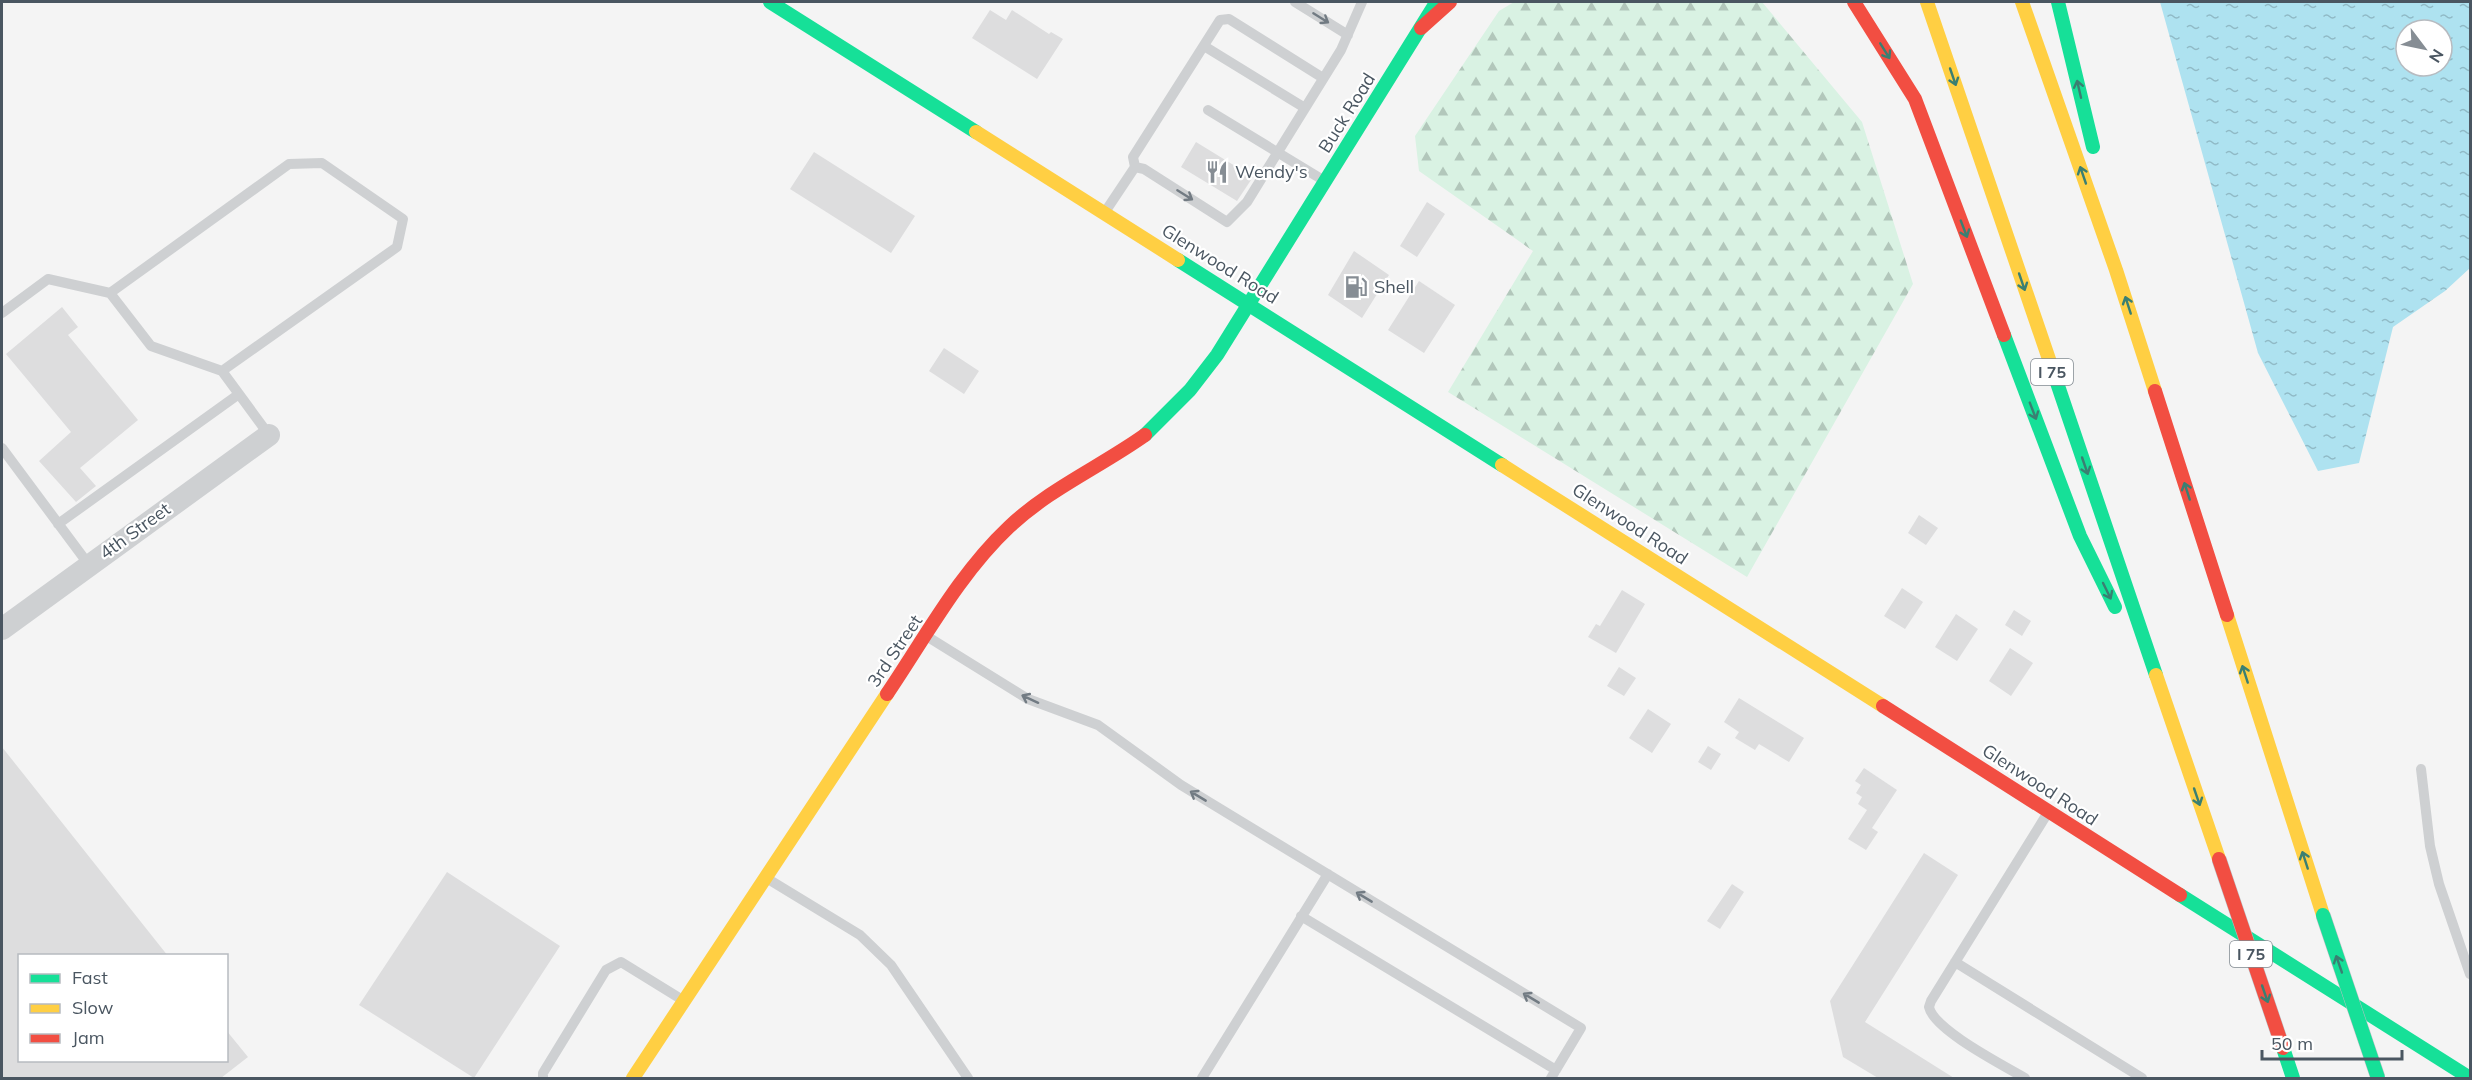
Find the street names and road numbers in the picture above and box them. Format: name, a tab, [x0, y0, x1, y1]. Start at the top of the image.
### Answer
street label: Buck Road	[1313, 69, 1380, 157]
street label: Glenwood Road	[1158, 218, 1283, 309]
road number: I 75	[2031, 359, 2073, 385]
street label: Glenwood Road	[1568, 478, 1692, 570]
street label: 4th Street	[95, 497, 175, 564]
street label: 3rd Street	[862, 610, 927, 691]
street label: Glenwood Road	[1978, 739, 2102, 831]
road number: I 75	[2230, 941, 2272, 967]

